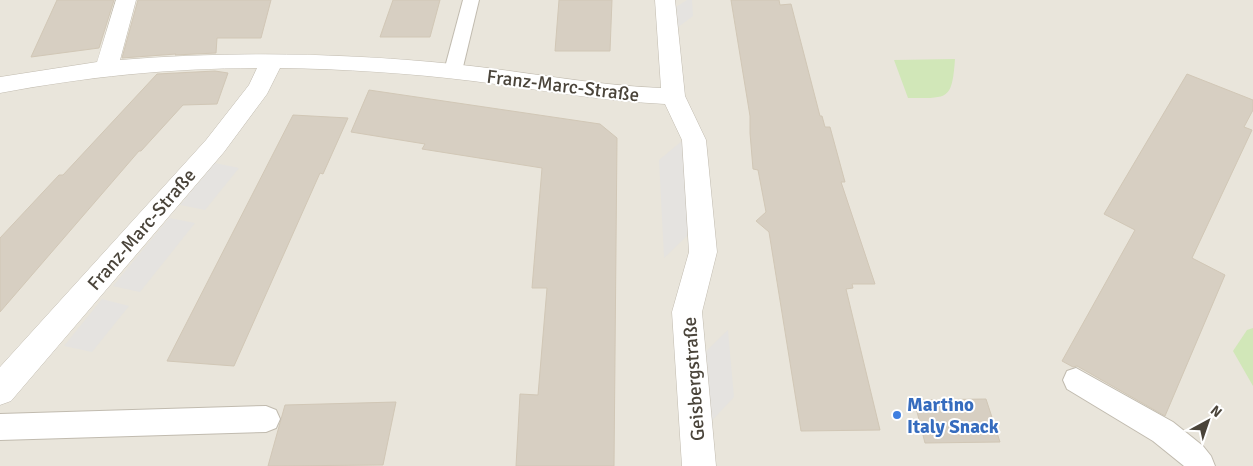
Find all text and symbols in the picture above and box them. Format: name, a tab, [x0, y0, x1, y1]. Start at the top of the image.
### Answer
street label: Franz-Marc-Straße	[485, 65, 641, 107]
street label: Franz-Marc-Straße	[82, 164, 201, 295]
street label: Geisbergstraße	[678, 316, 710, 442]
place label: Martino Italy Snack	[907, 393, 999, 439]
north arrow	[1183, 396, 1233, 446]
text: N	[1207, 402, 1225, 421]
marker: Martino Italy Snack	[891, 409, 903, 421]

